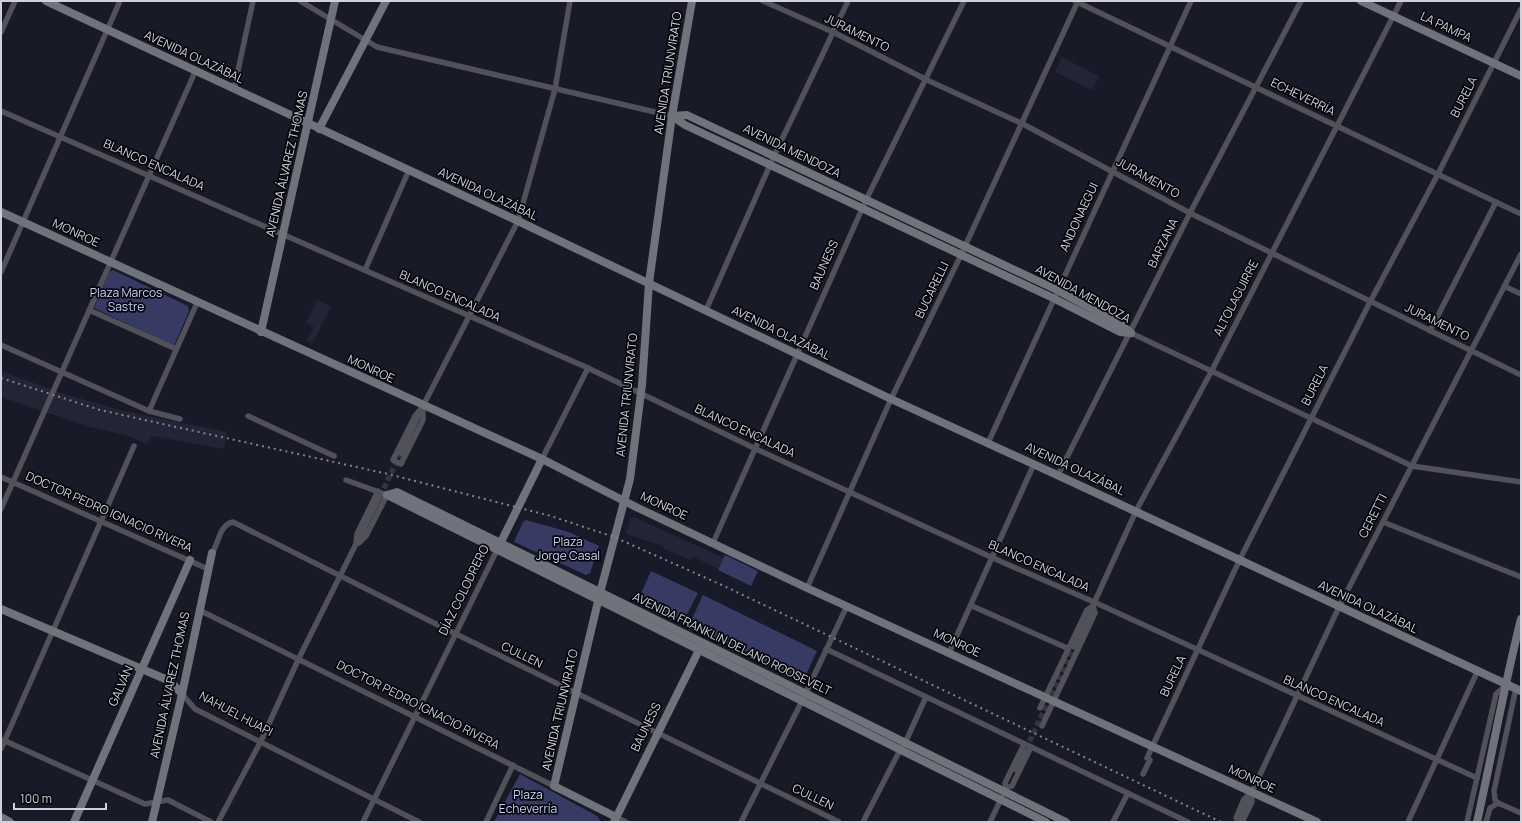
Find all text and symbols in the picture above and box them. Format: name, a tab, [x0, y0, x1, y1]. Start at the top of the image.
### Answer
street label: LA PAMPA	[1418, 7, 1475, 46]
street label: AVENIDA TRIUNVIRATO	[649, 10, 686, 136]
street label: JURAMENTO	[822, 10, 893, 56]
street label: AVENIDA OLAZÁBAL	[142, 26, 247, 87]
street label: BURELA	[1446, 73, 1481, 120]
street label: ECHEVERRÍA	[1268, 74, 1339, 120]
street label: AVENIDA ÁLVAREZ THOMAS	[261, 89, 312, 239]
street label: AVENIDA MENDOZA	[741, 120, 844, 182]
street label: BLANCO ENCALADA	[101, 135, 208, 195]
street label: JURAMENTO	[1113, 153, 1183, 202]
street label: AVENIDA OLAZÁBAL	[436, 163, 541, 224]
street label: ANDONAEGUI	[1055, 179, 1102, 254]
street label: MONROE	[50, 214, 103, 251]
street label: BARZANA	[1143, 215, 1182, 270]
street label: BAUNESS	[805, 237, 842, 292]
street label: ALTOLAGUIRRE	[1209, 257, 1262, 339]
street label: BUCARELLI	[910, 259, 953, 321]
street label: AVENIDA MENDOZA	[1033, 260, 1134, 327]
street label: BLANCO ENCALADA	[397, 266, 504, 326]
park label: Plaza Marcos Sastre	[90, 284, 162, 315]
street label: JURAMENTO	[1402, 299, 1473, 345]
street label: AVENIDA OLAZÁBAL	[729, 301, 834, 364]
street label: AVENIDA TRIUNVIRATO	[612, 332, 641, 458]
street label: MONROE	[345, 350, 398, 387]
street label: BURELA	[1297, 361, 1332, 408]
street label: BLANCO ENCALADA	[692, 400, 799, 461]
street label: AVENIDA OLAZÁBAL	[1023, 438, 1128, 499]
street label: DOCTOR PEDRO IGNACIO RIVERA	[23, 467, 196, 556]
street label: MONROE	[638, 487, 691, 524]
street label: CERETTI	[1354, 491, 1391, 541]
park label: Plaza Jorge Casal	[536, 533, 600, 564]
street label: BLANCO ENCALADA	[986, 536, 1093, 596]
street label: DÍAZ COLODRERO	[434, 541, 493, 638]
street label: AVENIDA OLAZÁBAL	[1316, 576, 1421, 637]
street label: AVENIDA FRANKLIN DELANO ROOSEVELT	[630, 588, 835, 700]
street label: AVENIDA ÁLVAREZ THOMAS	[146, 610, 193, 760]
street label: MONROE	[931, 624, 984, 661]
street label: CULLEN	[499, 637, 546, 672]
street label: AVENIDA TRIUNVIRATO	[537, 647, 582, 772]
street label: BURELA	[1156, 652, 1190, 699]
street label: DOCTOR PEDRO IGNACIO RIVERA	[334, 656, 503, 753]
street label: GALVÁN	[104, 663, 137, 709]
street label: BLANCO ENCALADA	[1281, 671, 1388, 731]
street label: NAHUEL HUAPI	[196, 687, 276, 740]
street label: BAUNESS	[626, 699, 665, 754]
street label: MONROE	[1226, 760, 1279, 797]
street label: CULLEN	[790, 779, 837, 814]
scale bar	[14, 785, 106, 811]
park label: Plaza Echeverría	[499, 786, 557, 817]
text: 100 m	[20, 790, 52, 807]

